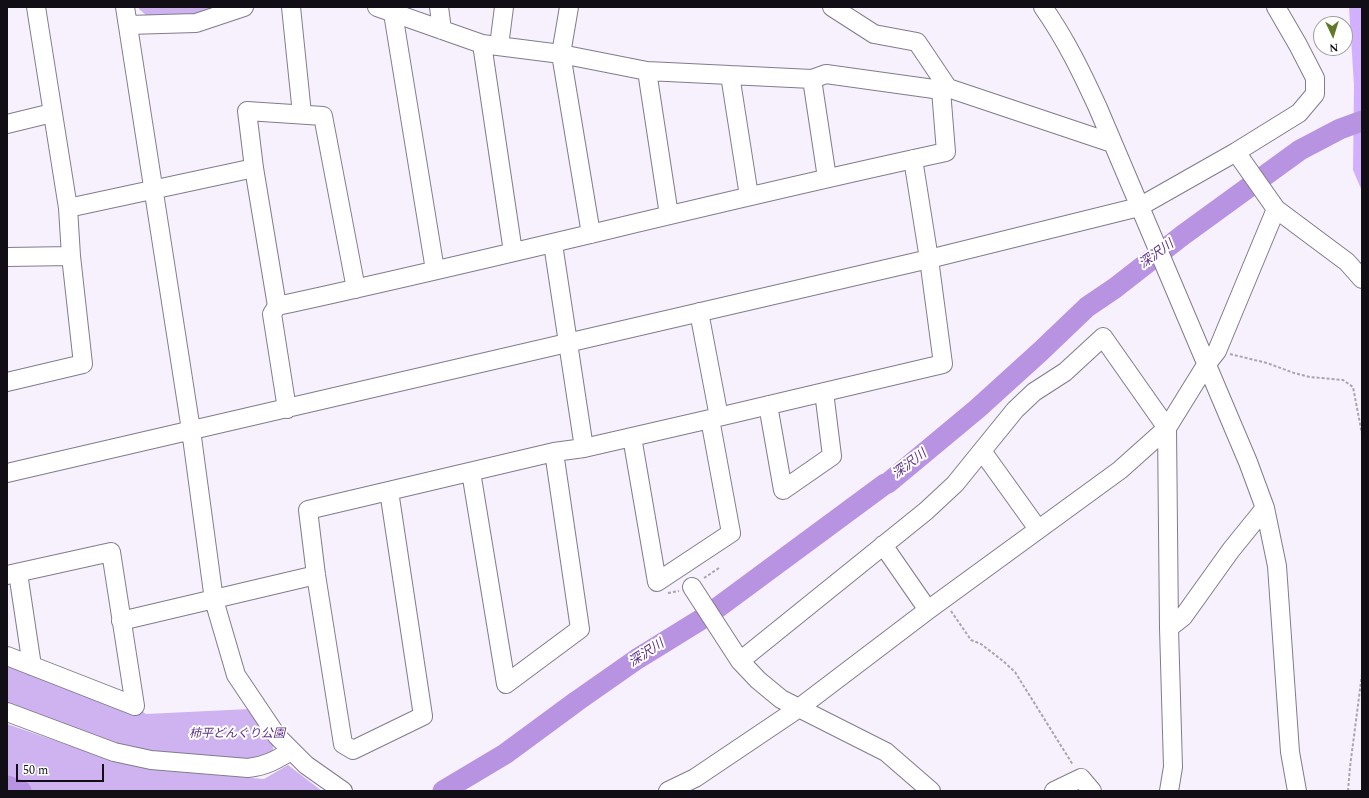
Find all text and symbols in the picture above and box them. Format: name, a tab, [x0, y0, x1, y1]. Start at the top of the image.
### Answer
north arrow	[1313, 16, 1353, 56]
text: N	[1329, 39, 1339, 56]
water label: 深沢川	[1137, 237, 1177, 273]
water label: 深沢川	[890, 447, 930, 483]
water label: 深沢川	[626, 637, 668, 671]
park label: 柿平どんぐり公園	[189, 728, 285, 742]
scale bar	[18, 756, 106, 782]
text: 50 m	[23, 761, 48, 780]

